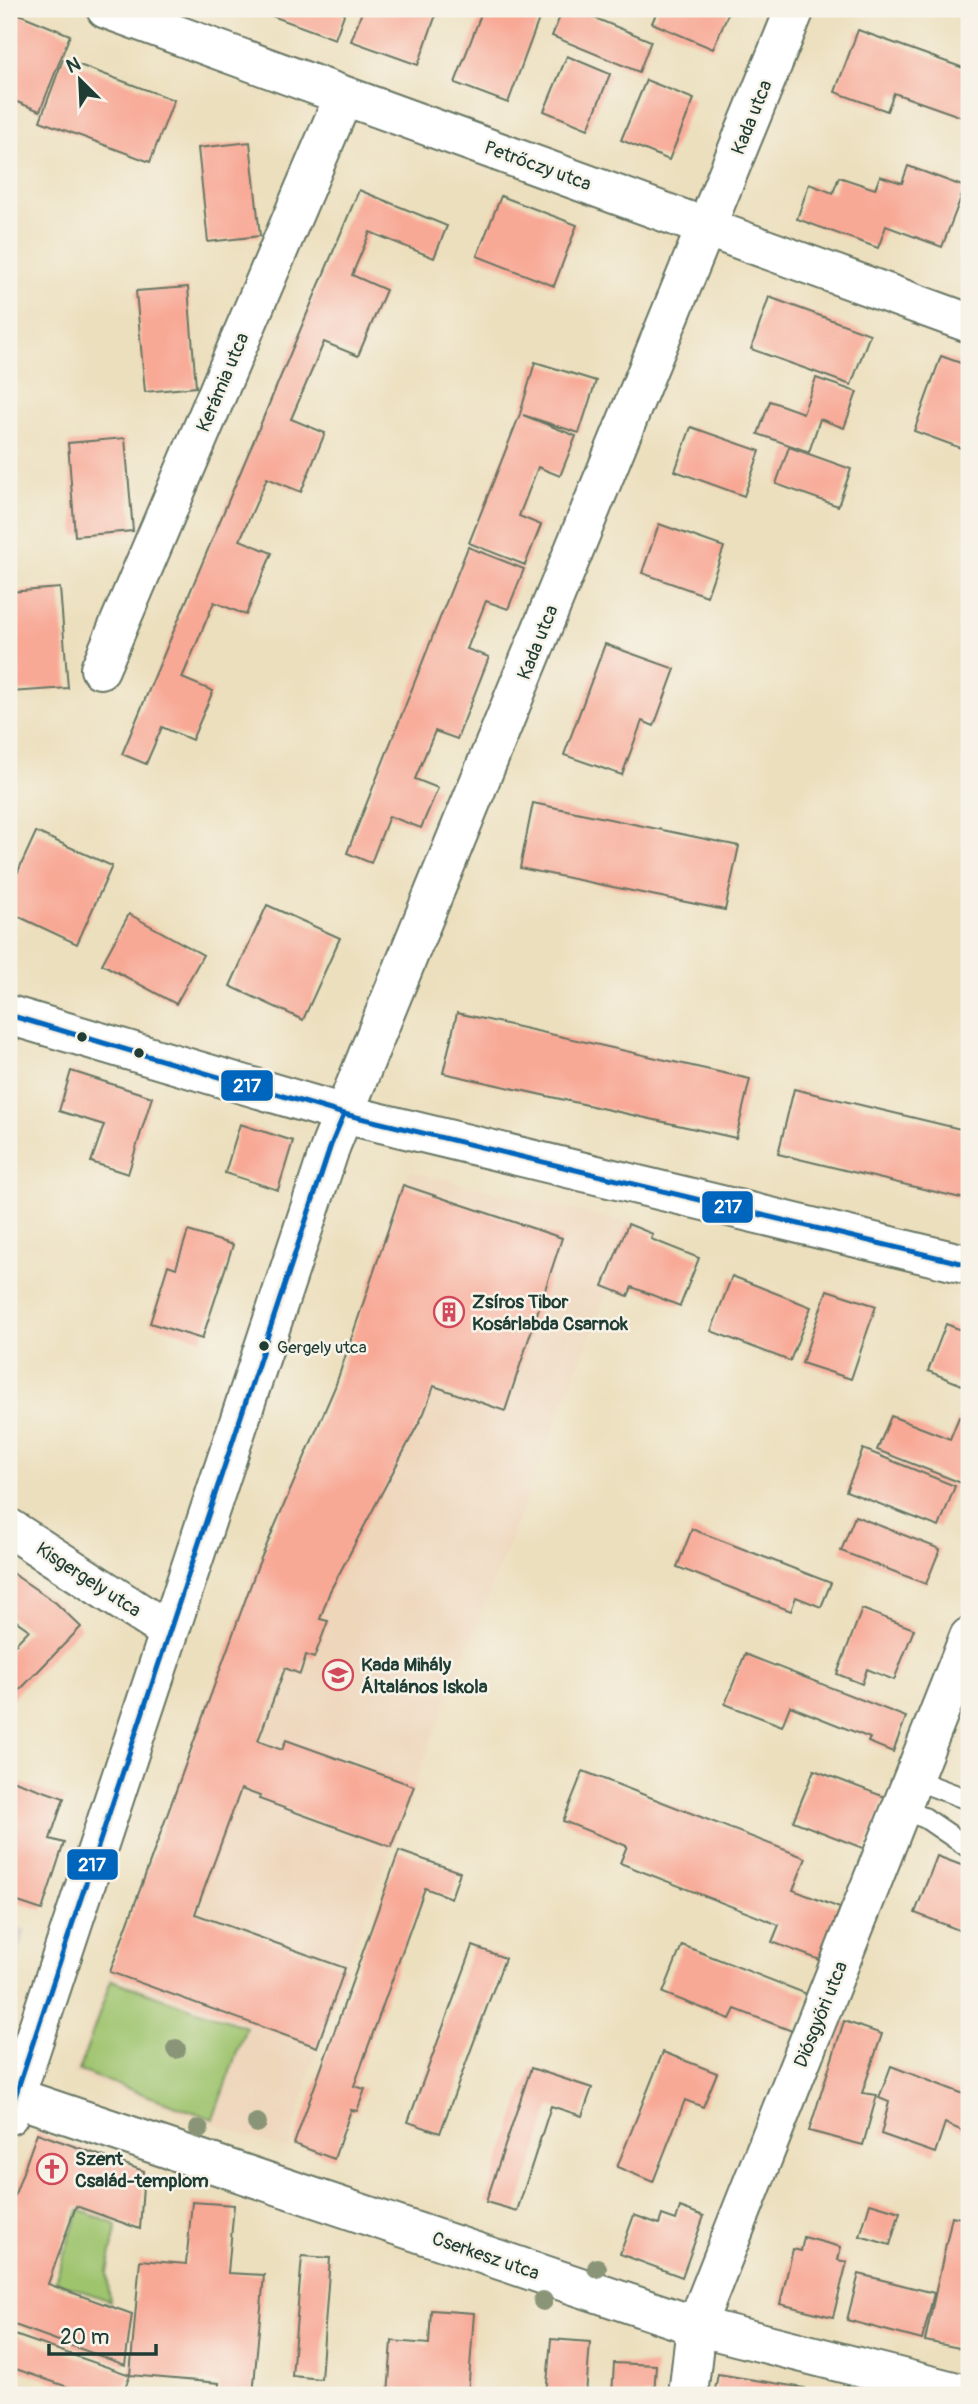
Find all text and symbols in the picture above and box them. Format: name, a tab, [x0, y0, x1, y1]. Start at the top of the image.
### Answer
north arrow	[46, 46, 116, 116]
text: N	[63, 52, 84, 79]
street label: Kada utca	[726, 76, 778, 158]
street label: Petrőczy utca	[481, 135, 595, 196]
street label: Kerámia utca	[191, 329, 255, 436]
street label: Kada utca	[512, 601, 564, 683]
unlabelled marker	[75, 1030, 89, 1044]
unlabelled marker	[132, 1046, 146, 1060]
line badge: 217	[220, 1069, 274, 1102]
text: 217	[233, 1074, 262, 1098]
line badge: 217	[701, 1190, 754, 1224]
text: 217	[714, 1195, 743, 1219]
place label: Zsíros Tibor Kosárlabda Csarnok	[472, 1290, 629, 1336]
building icon: Zsíros Tibor Kosárlabda Csarnok	[432, 1295, 466, 1329]
place label: Gergely utca	[277, 1337, 367, 1358]
marker: Gergely utca	[257, 1339, 271, 1353]
street label: Kisgergely utca	[31, 1537, 146, 1623]
place label: Kada Mihály Általános Iskola	[361, 1653, 488, 1699]
school or university icon: Kada Mihály Általános Iskola	[321, 1658, 355, 1692]
line badge: 217	[66, 1848, 119, 1881]
text: 217	[78, 1853, 107, 1877]
street label: Diósgyőri utca	[789, 1958, 853, 2071]
place label: Szent Család-templom	[75, 2147, 209, 2193]
church icon: Szent Család-templom	[35, 2152, 69, 2186]
street label: Cserkesz utca	[429, 2226, 543, 2286]
scale bar	[49, 2313, 156, 2357]
text: 20 m	[60, 2324, 109, 2351]

